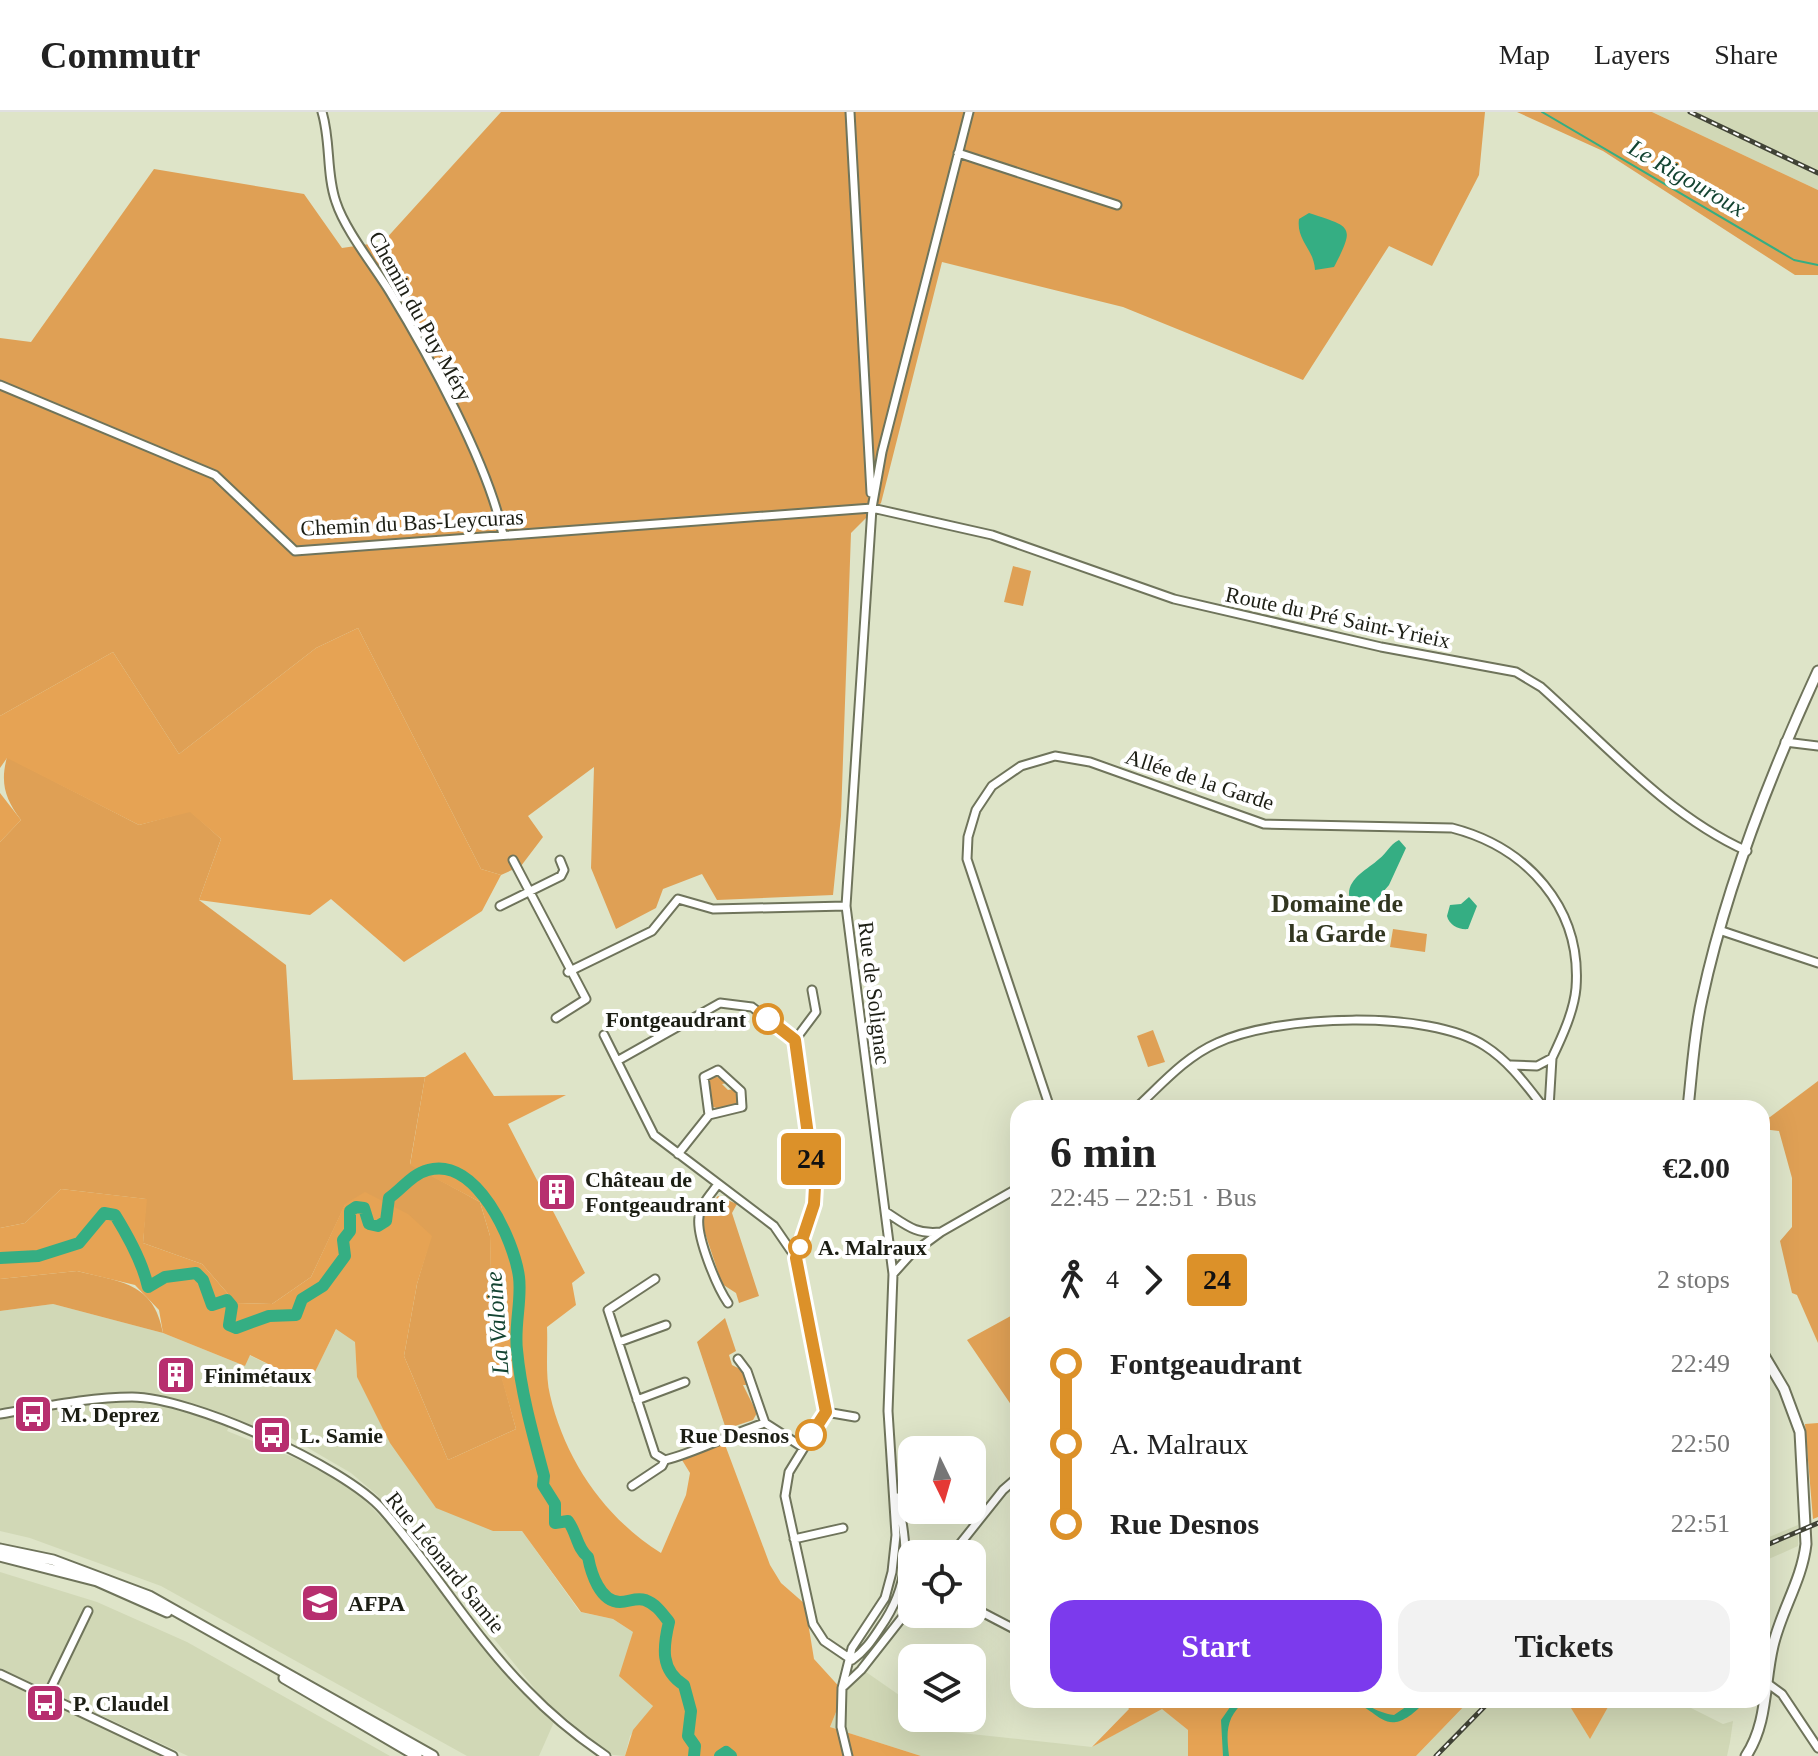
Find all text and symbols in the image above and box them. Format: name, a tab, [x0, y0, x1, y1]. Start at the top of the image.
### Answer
text: Commutr	[40, 34, 200, 76]
text: Map	[1499, 39, 1550, 70]
text: Layers	[1594, 39, 1670, 70]
text: Share	[1714, 39, 1778, 70]
water label: Le Rigouroux	[1623, 134, 1750, 222]
street label: Chemin du Puy Méry	[364, 227, 478, 405]
street label: Chemin du Bas-Leycuras	[300, 504, 524, 541]
street label: Route du Pré Saint-Yrieix	[1223, 581, 1453, 654]
street label: Allée de la Garde	[1122, 744, 1277, 815]
district label: Domaine de la Garde	[1271, 889, 1403, 948]
street label: Rue de Solignac	[853, 920, 896, 1066]
marker: Fontgeaudrant	[753, 1004, 783, 1034]
place label: Fontgeaudrant	[605, 1007, 747, 1032]
text: 6 min	[1050, 1128, 1156, 1177]
line badge: 24	[775, 1133, 847, 1185]
text: 24	[797, 1143, 825, 1174]
text: €2.00	[1663, 1151, 1730, 1184]
place label: Château de Fontgeaudrant	[585, 1167, 726, 1217]
building icon: Château de Fontgeaudrant	[536, 1171, 578, 1213]
text: 22:45 – 22:51 · Bus	[1050, 1183, 1257, 1212]
place label: A. Malraux	[818, 1235, 927, 1260]
marker: A. Malraux	[789, 1236, 811, 1258]
icon: walk	[1050, 1258, 1094, 1302]
icon: forward	[1131, 1258, 1175, 1302]
text: 24	[1203, 1264, 1231, 1295]
text: 4	[1106, 1265, 1119, 1294]
text: 2 stops	[1657, 1265, 1730, 1294]
water label: La Valoine	[480, 1270, 514, 1376]
text: Fontgeaudrant	[1110, 1347, 1302, 1380]
text: 22:49	[1671, 1349, 1730, 1378]
building icon: Finimétaux	[155, 1354, 197, 1396]
place label: Finimétaux	[204, 1363, 312, 1388]
bus stop icon: M. Deprez	[12, 1393, 54, 1435]
place label: M. Deprez	[61, 1402, 160, 1427]
bus stop icon: L. Samie	[251, 1414, 293, 1456]
marker: Rue Desnos	[796, 1420, 826, 1450]
place label: L. Samie	[300, 1423, 383, 1448]
place label: Rue Desnos	[680, 1423, 789, 1448]
text: A. Malraux	[1110, 1427, 1248, 1460]
text: 22:50	[1671, 1429, 1730, 1458]
north arrow	[898, 1436, 986, 1524]
map controls	[898, 1436, 986, 1732]
street label: Rue Léonard Samie	[381, 1487, 510, 1638]
text: Rue Desnos	[1110, 1507, 1259, 1540]
text: 22:51	[1671, 1509, 1730, 1538]
button: locate	[898, 1540, 986, 1628]
school or university icon: AFPA	[299, 1582, 341, 1624]
place label: AFPA	[348, 1591, 405, 1616]
button: Start	[1050, 1600, 1382, 1692]
button: Tickets	[1398, 1600, 1730, 1692]
button: layers	[898, 1644, 986, 1732]
bus stop icon: P. Claudel	[24, 1682, 66, 1724]
place label: P. Claudel	[73, 1691, 169, 1716]

